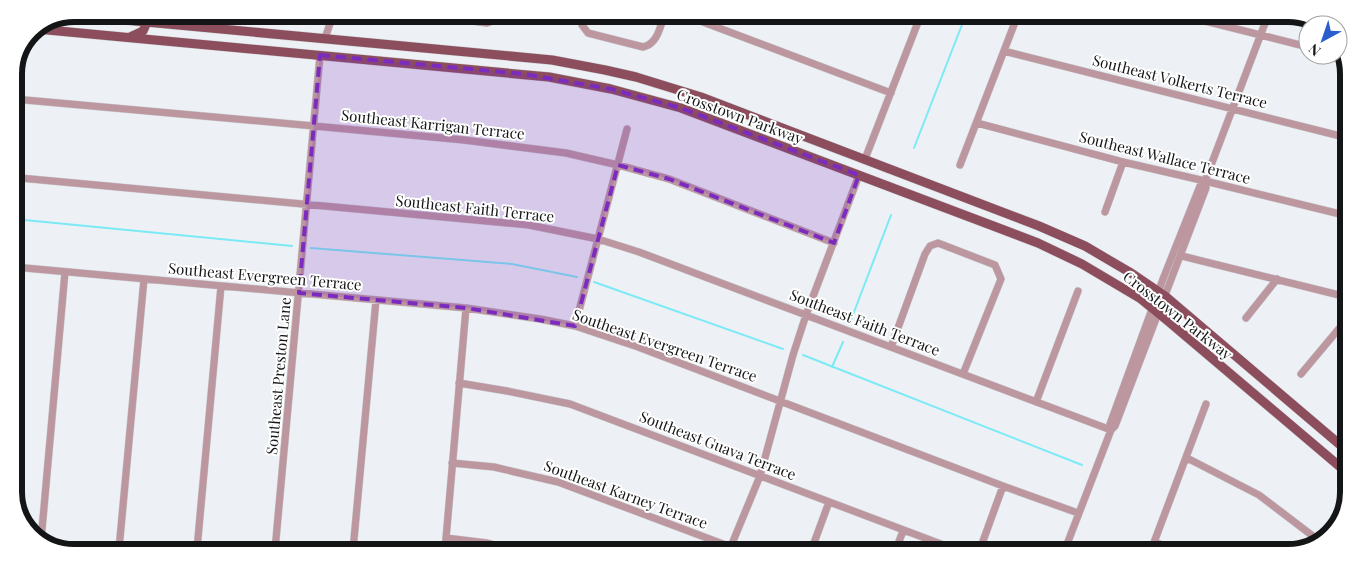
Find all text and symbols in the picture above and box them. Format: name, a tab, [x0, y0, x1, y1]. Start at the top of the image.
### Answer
north arrow	[1298, 15, 1348, 65]
text: N	[1304, 40, 1324, 61]
street label: Southeast Volkerts Terrace	[1090, 50, 1270, 112]
street label: Crosstown Parkway	[674, 84, 806, 148]
street label: Southeast Karrigan Terrace	[340, 104, 526, 144]
street label: Southeast Wallace Terrace	[1077, 126, 1253, 188]
street label: Southeast Faith Terrace	[395, 190, 555, 226]
street label: Southeast Evergreen Terrace	[167, 258, 363, 294]
street label: Crosstown Parkway	[1119, 266, 1237, 364]
street label: Southeast Faith Terrace	[787, 284, 943, 360]
street label: Southeast Preston Lane	[261, 296, 295, 456]
street label: Southeast Evergreen Terrace	[570, 304, 760, 386]
street label: Southeast Guava Terrace	[637, 406, 799, 484]
street label: Southeast Karney Terrace	[541, 455, 711, 533]

